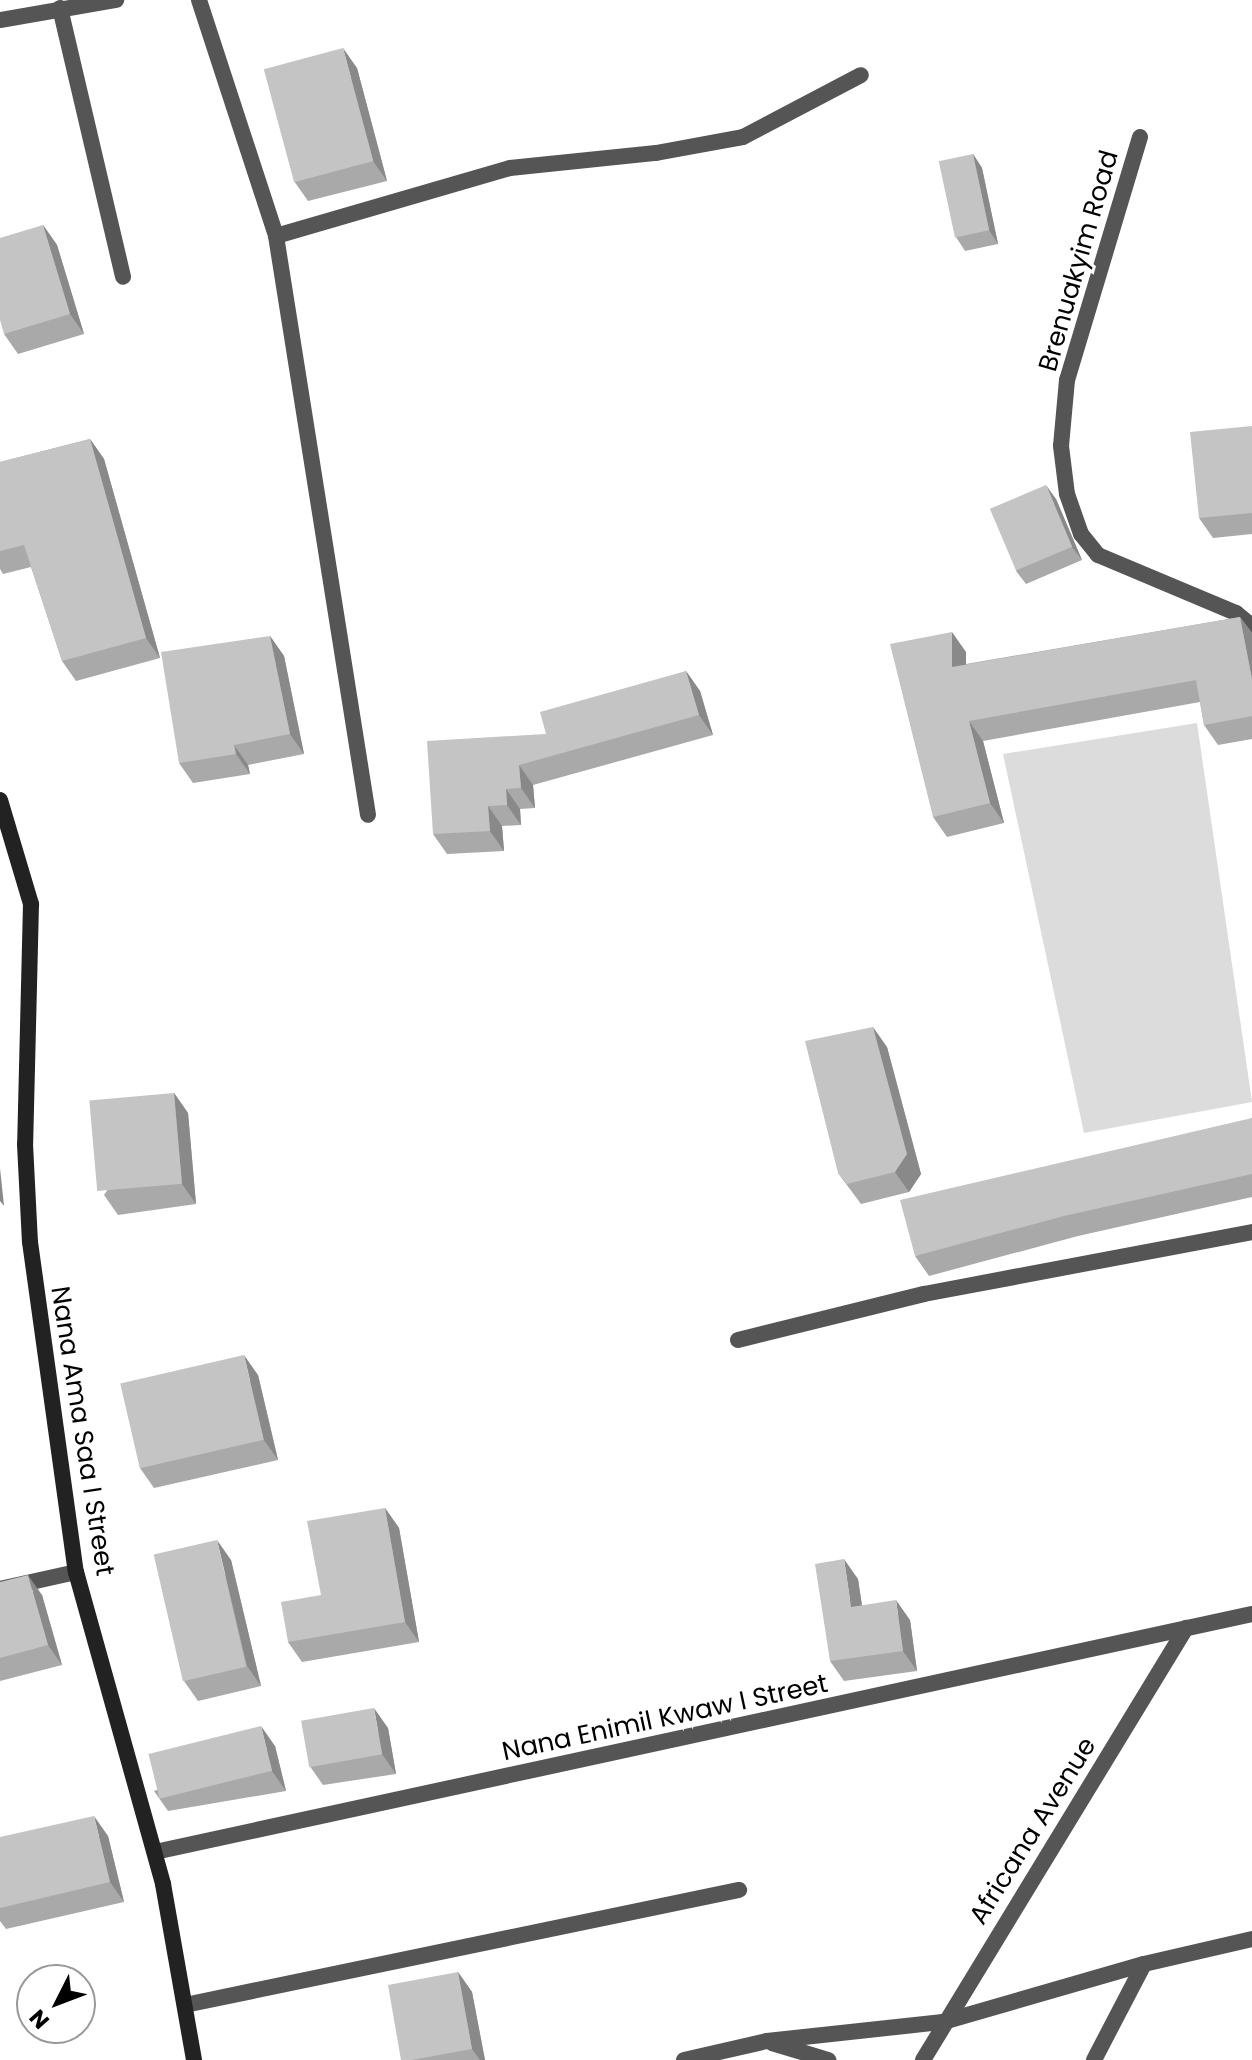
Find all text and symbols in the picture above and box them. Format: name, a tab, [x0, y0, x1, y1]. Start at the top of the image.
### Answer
street label: Brenuakyim Road	[1033, 147, 1125, 375]
street label: Nana Ama Saa I Street	[44, 1284, 120, 1578]
street label: Nana Enimil Kwaw I Street	[499, 1668, 831, 1768]
street label: Africana Avenue	[963, 1732, 1103, 1930]
north arrow	[16, 1964, 96, 2044]
text: N	[22, 2003, 56, 2036]

